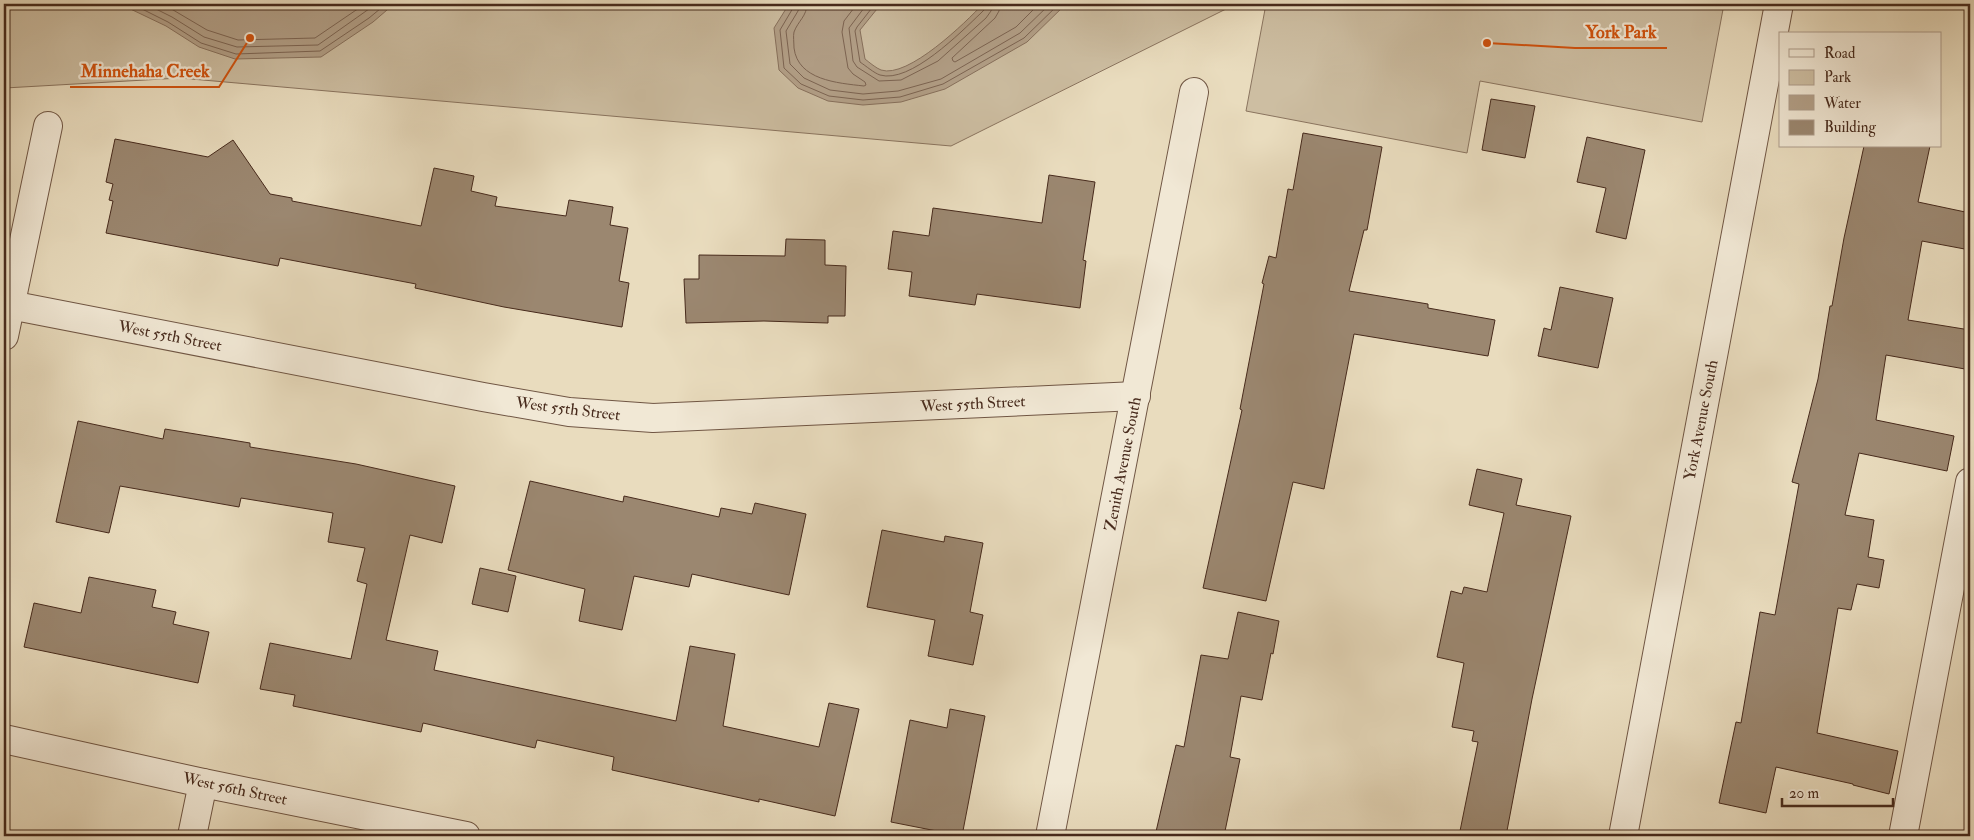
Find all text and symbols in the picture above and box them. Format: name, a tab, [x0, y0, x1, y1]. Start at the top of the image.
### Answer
callout: York Park	[1575, 15, 1667, 48]
text: York Park	[1584, 21, 1657, 44]
legend	[1779, 32, 1942, 148]
text: Road	[1824, 44, 1856, 63]
callout: Minnehaha Creek	[70, 54, 219, 87]
text: Minnehaha Creek	[79, 60, 210, 83]
text: Park	[1824, 68, 1851, 87]
text: Water	[1823, 94, 1861, 113]
text: Building	[1824, 118, 1876, 137]
street label: West 55th Street	[116, 316, 224, 356]
street label: York Avenue South	[1680, 358, 1723, 482]
street label: West 55th Street	[919, 391, 1026, 417]
street label: West 55th Street	[514, 393, 621, 425]
street label: Zenith Avenue South	[1100, 395, 1146, 533]
street label: West 56th Street	[180, 768, 289, 810]
scale bar	[1782, 775, 1893, 807]
text: 20 m	[1789, 784, 1819, 803]

